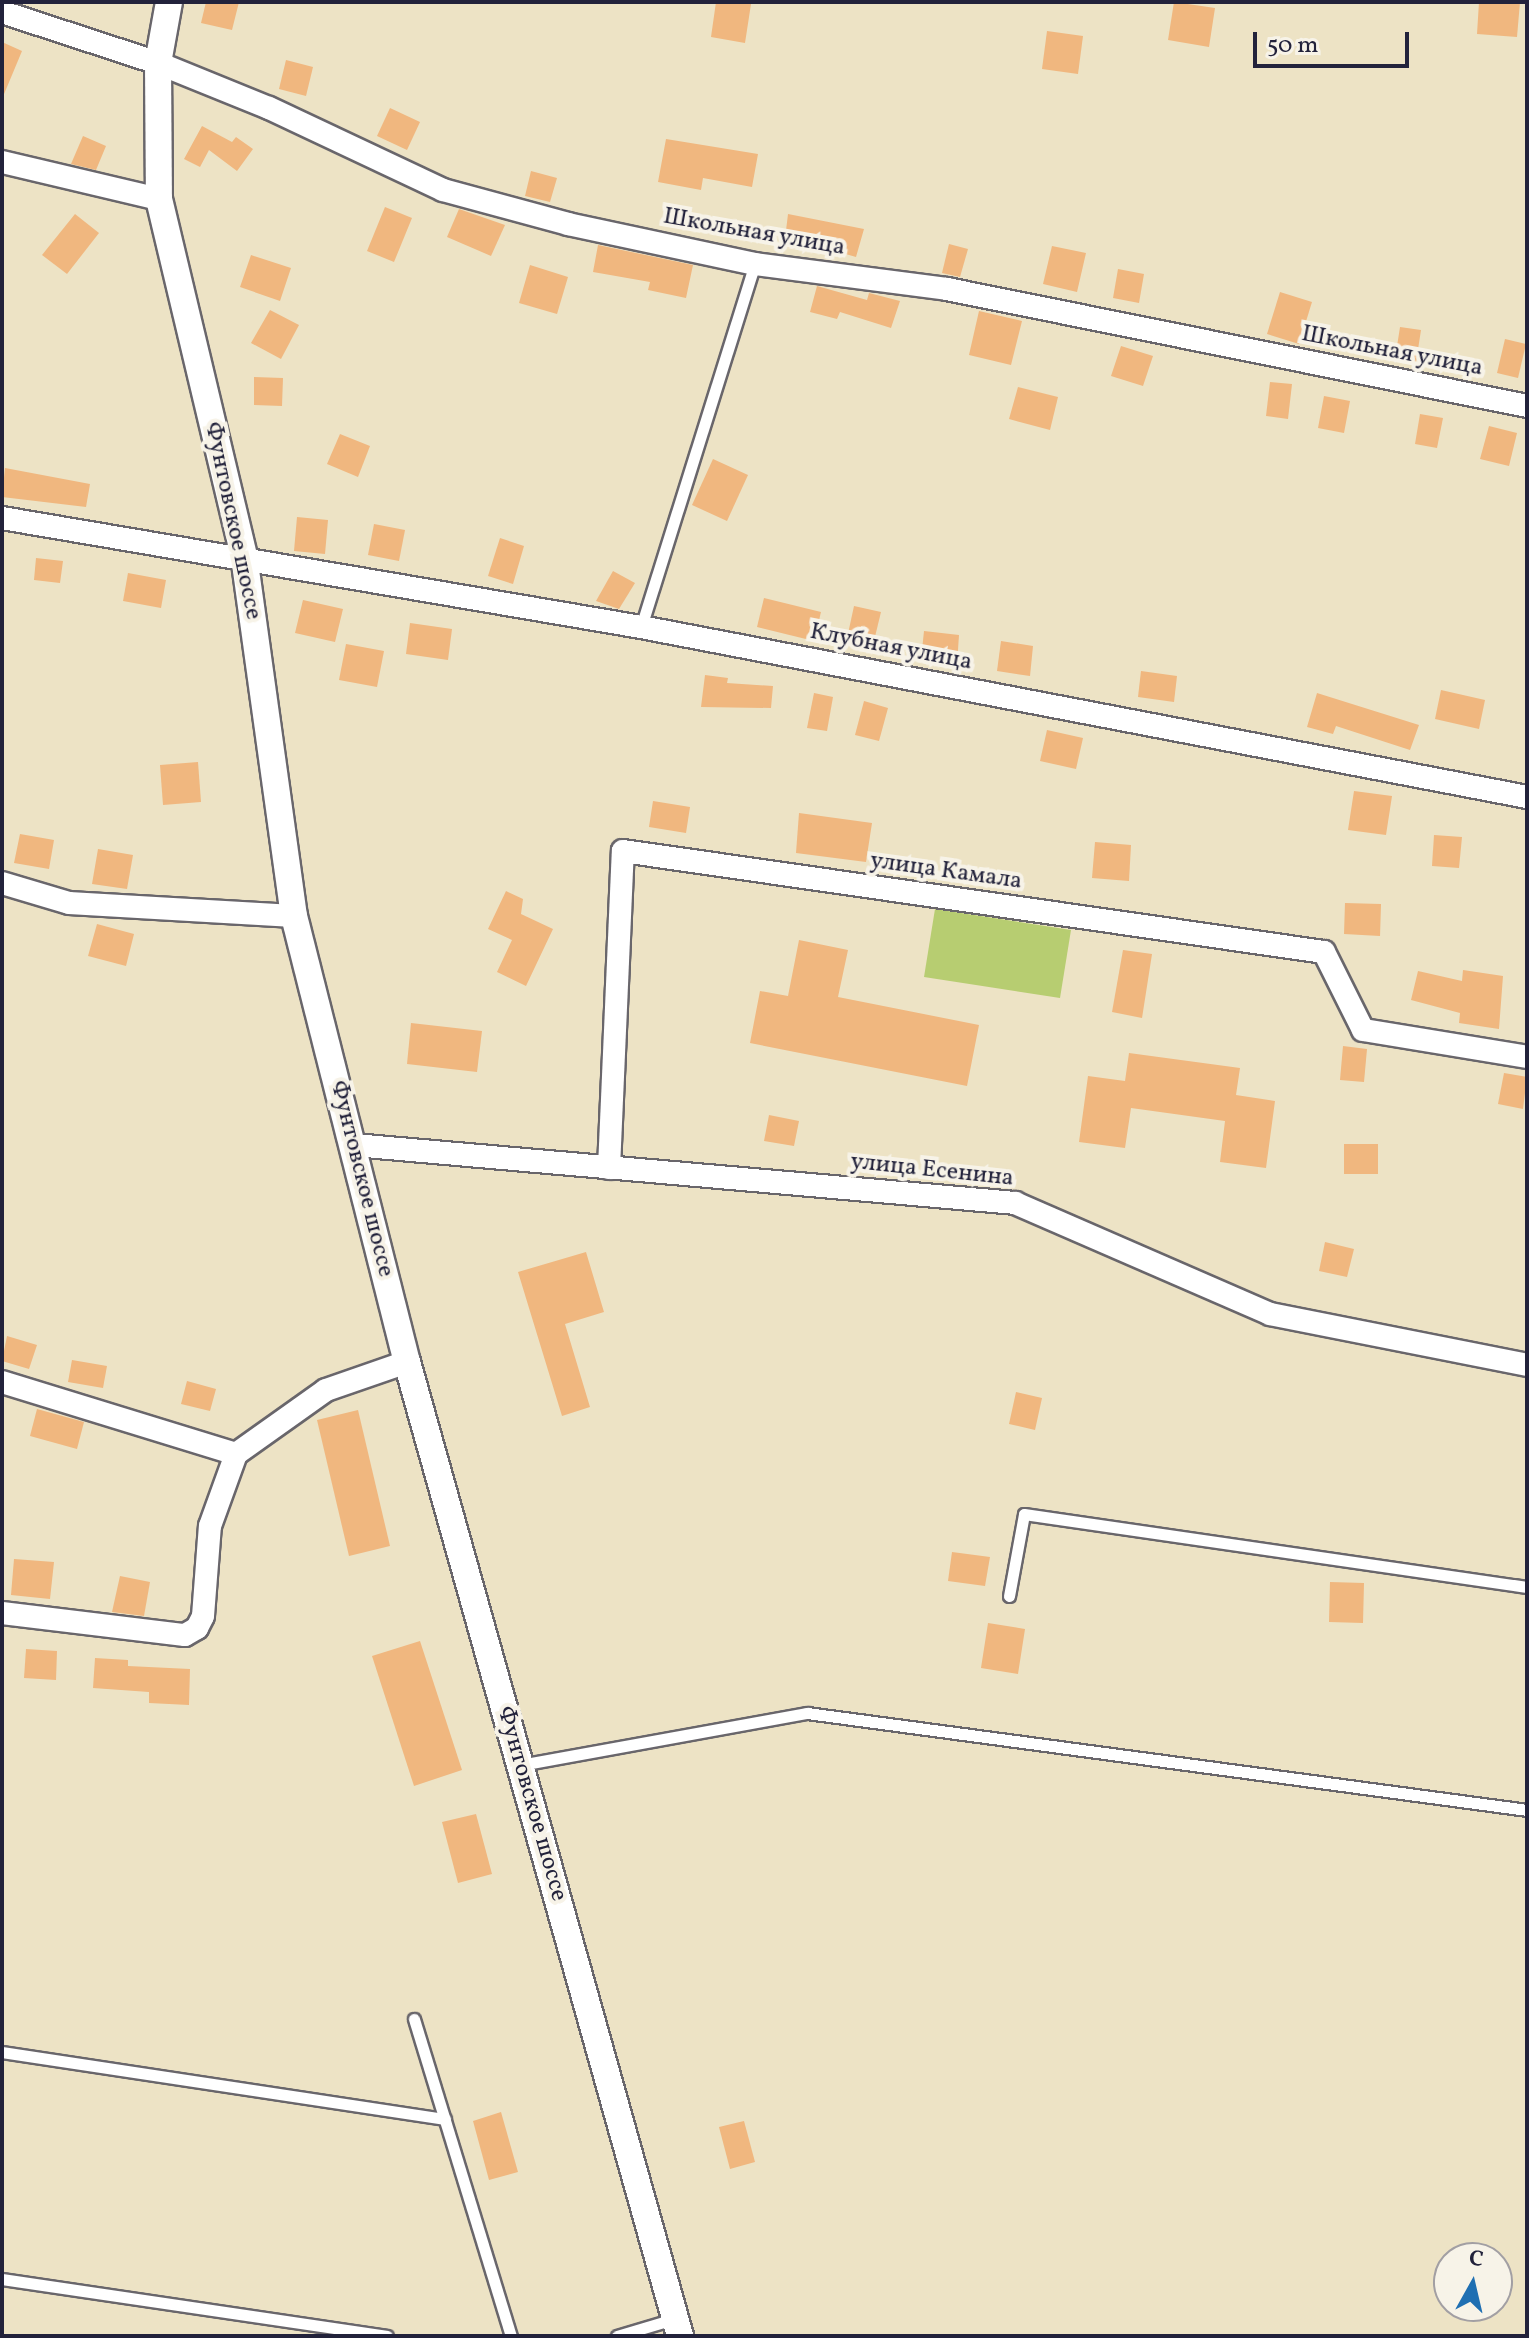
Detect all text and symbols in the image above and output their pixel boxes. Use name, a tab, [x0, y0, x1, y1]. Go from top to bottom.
scale bar	[1257, 16, 1413, 66]
text: 50 m	[1267, 29, 1319, 63]
street label: Школьная улица	[660, 203, 848, 263]
street label: Школьная улица	[1299, 320, 1485, 384]
street label: Фунтовское шоссе	[197, 420, 267, 622]
street label: Клубная улица	[807, 618, 975, 678]
street label: улица Камала	[868, 847, 1024, 897]
street label: Фунтовское шоссе	[323, 1078, 399, 1280]
street label: улица Есенина	[849, 1148, 1015, 1194]
street label: Фунтовское шоссе	[489, 1703, 573, 1905]
north arrow	[1433, 2242, 1513, 2322]
text: С	[1467, 2243, 1485, 2276]

